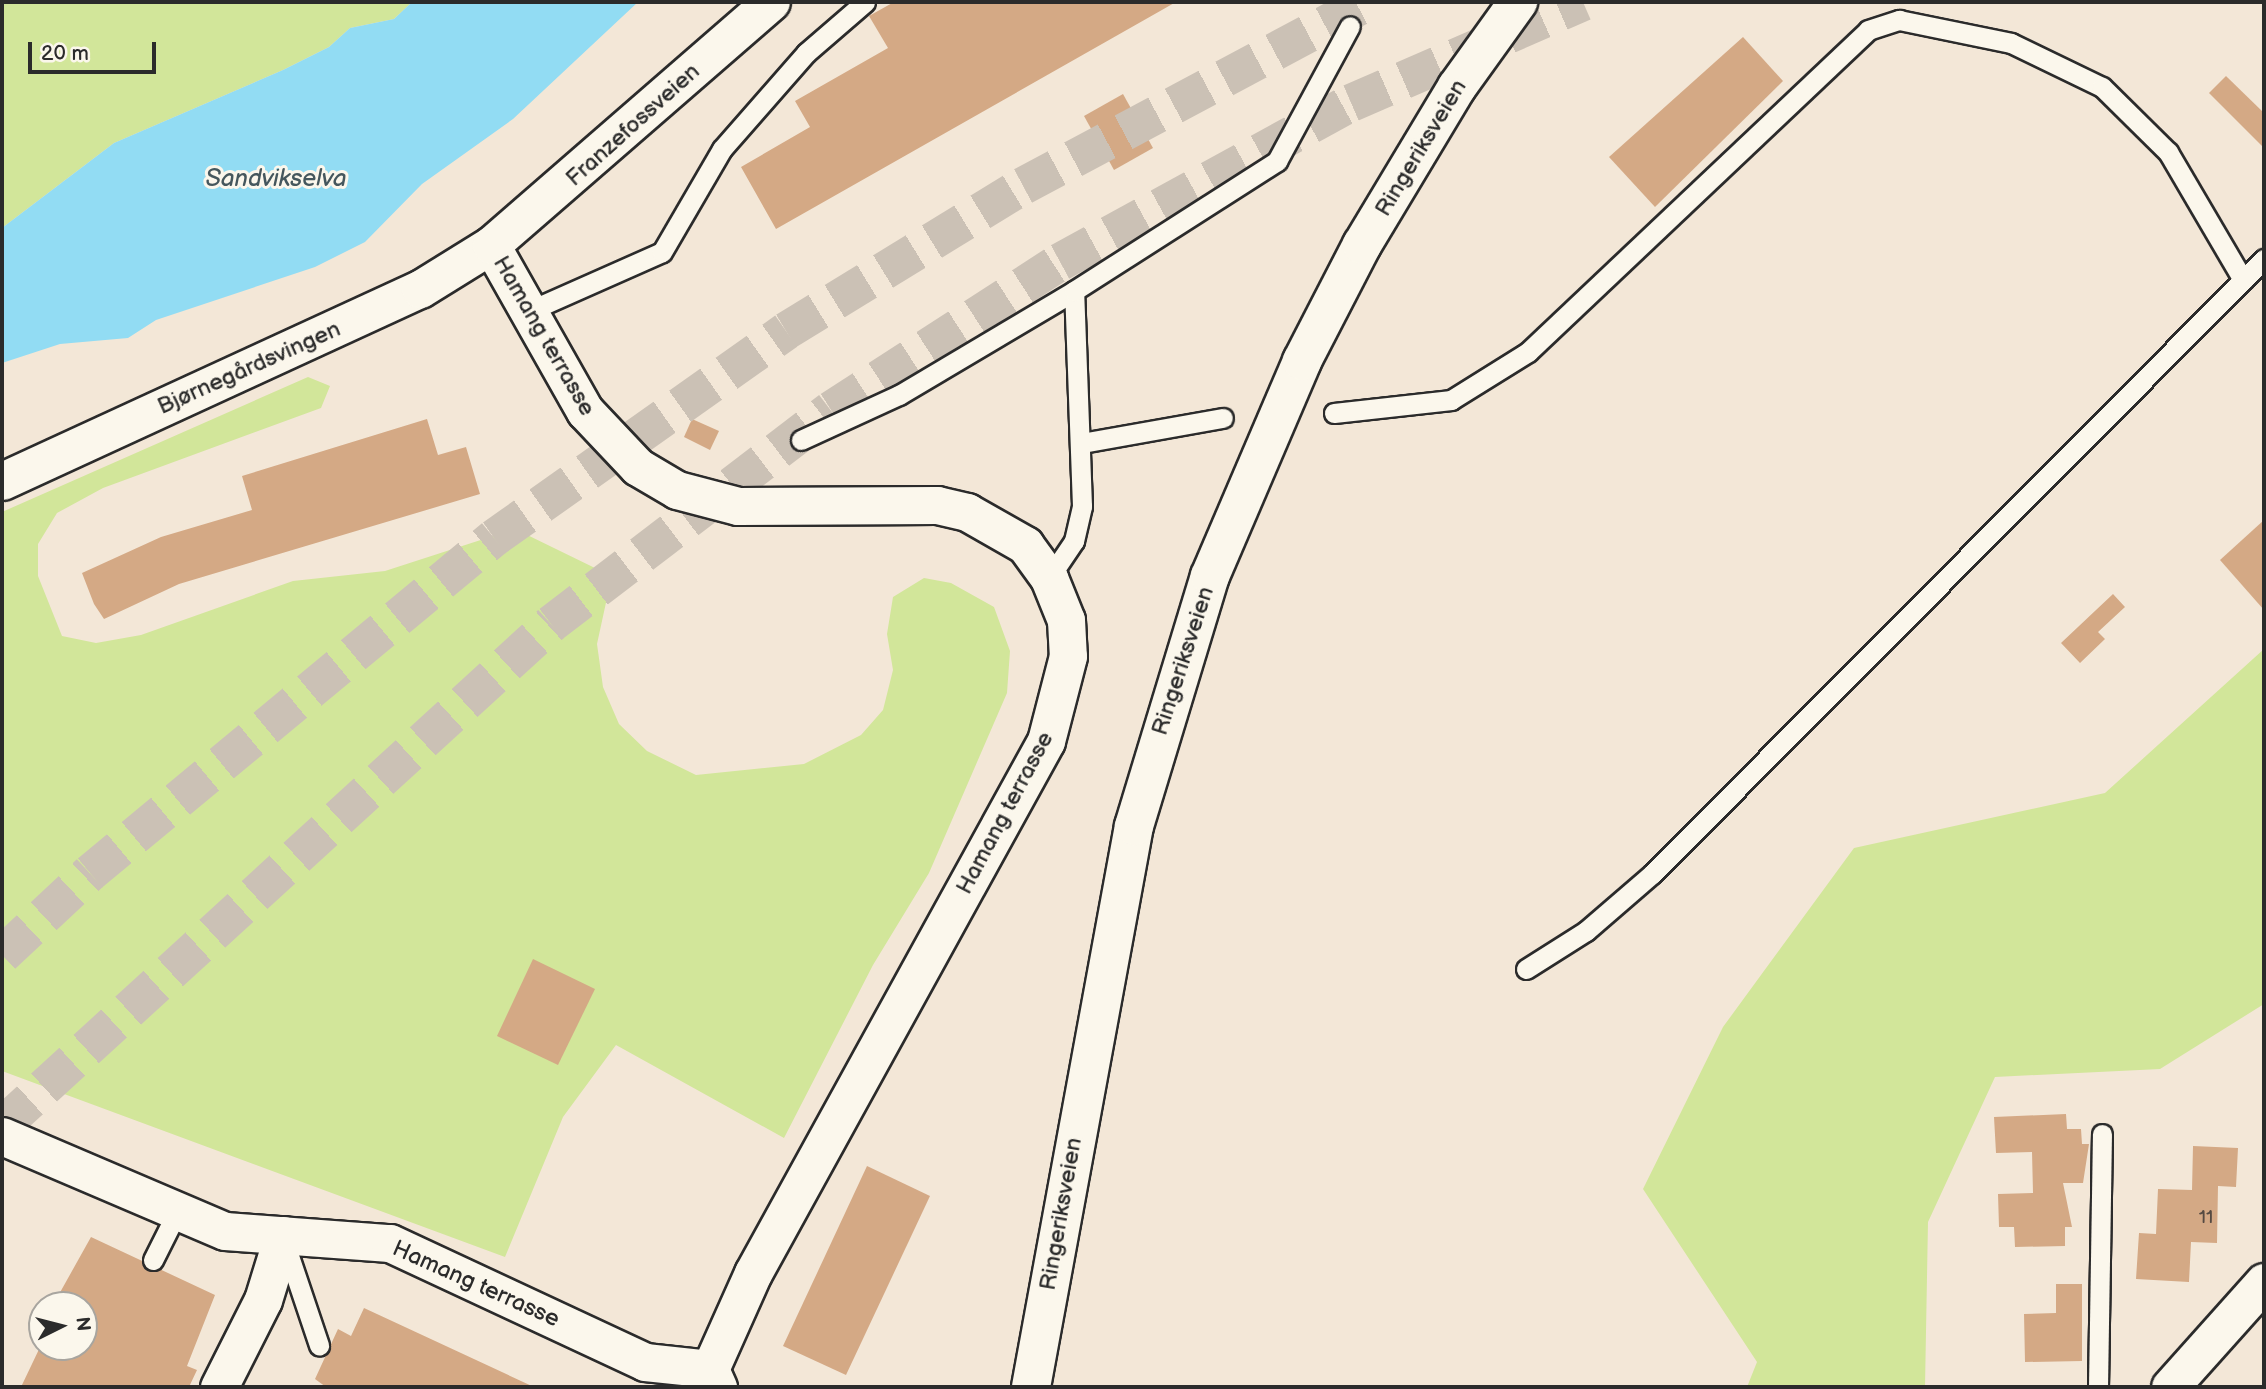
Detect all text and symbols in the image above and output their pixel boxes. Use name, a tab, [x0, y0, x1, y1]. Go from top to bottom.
scale bar	[32, 28, 159, 72]
text: 20 m	[41, 41, 89, 66]
street label: Franzefossveien	[560, 58, 706, 192]
street label: Ringeriksveien	[1369, 75, 1473, 221]
water label: Sandvikselva	[205, 165, 347, 193]
street label: Hamang terrasse	[487, 251, 601, 421]
street label: Bjørnegårdsvingen	[153, 315, 345, 421]
street label: Ringeriksveien	[1146, 583, 1220, 739]
street label: Hamang terrasse	[951, 727, 1059, 899]
street label: Ringeriksveien	[1034, 1136, 1088, 1292]
house number: 11	[2199, 1207, 2213, 1229]
street label: Hamang terrasse	[388, 1235, 564, 1333]
north arrow	[28, 1291, 98, 1361]
text: N	[70, 1316, 95, 1332]

